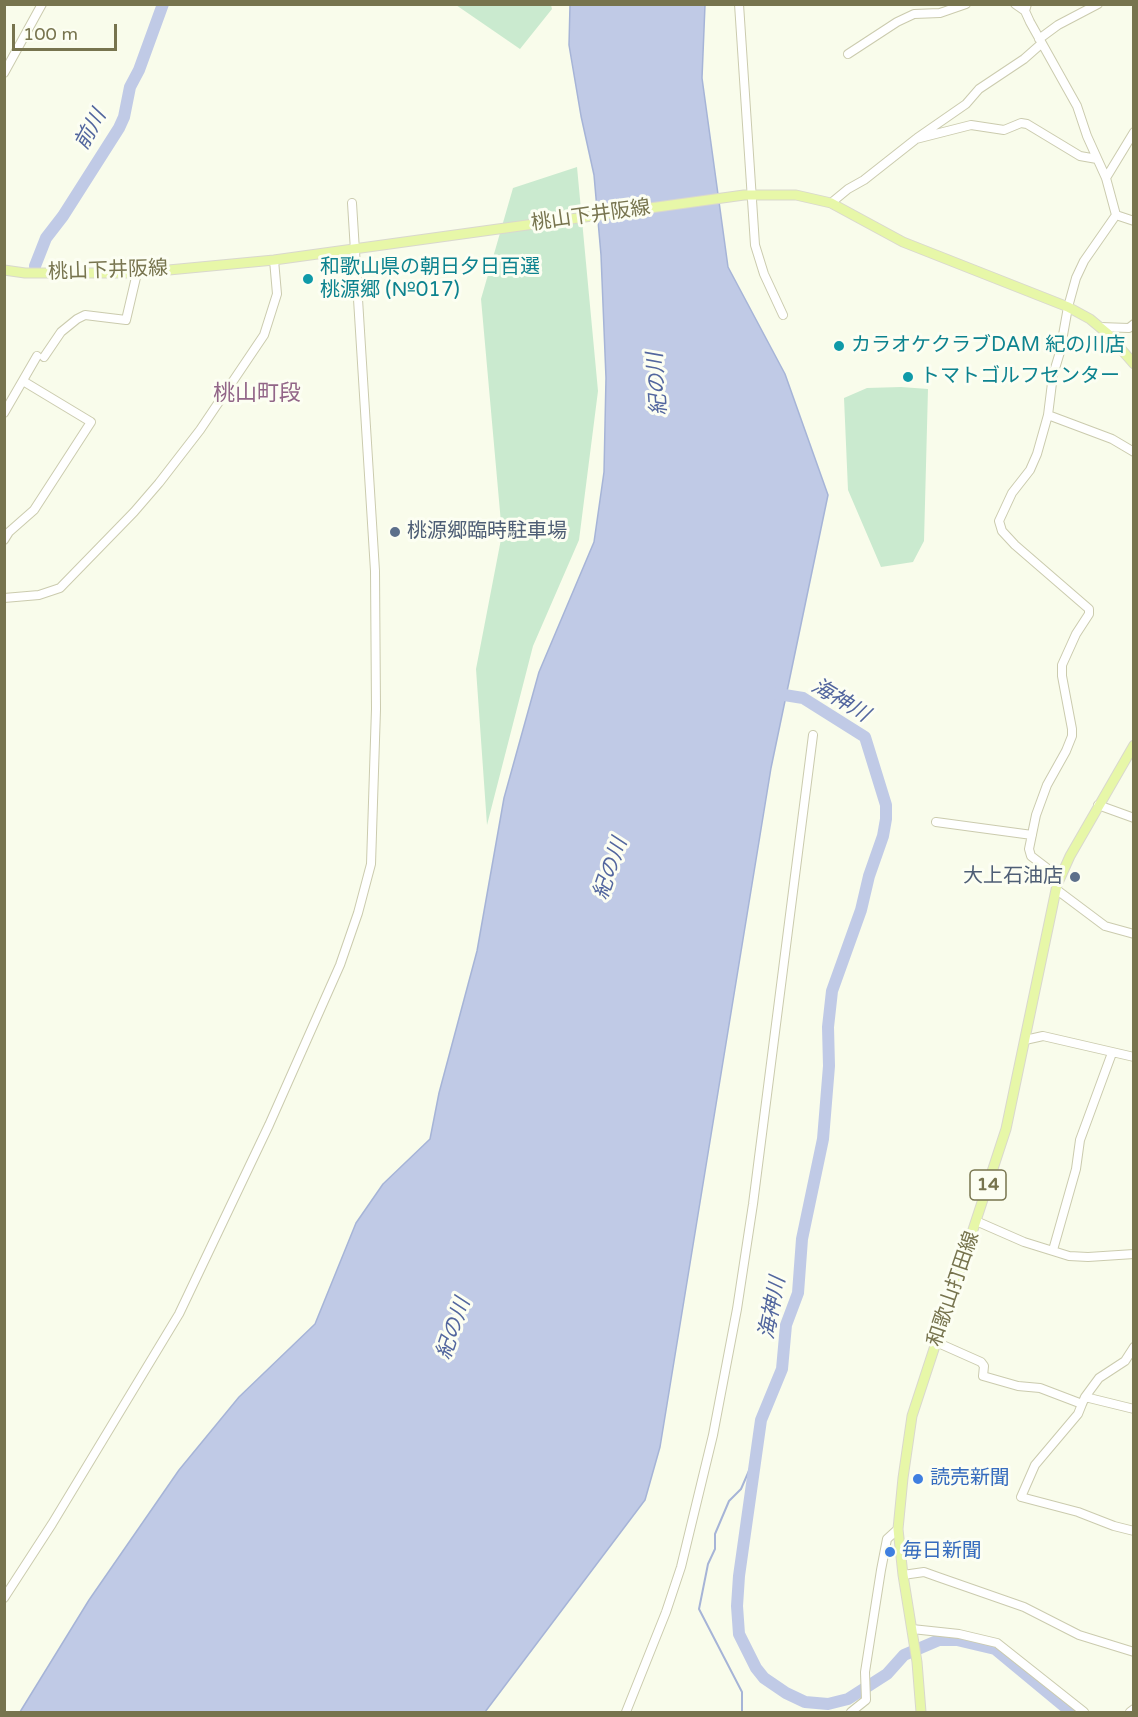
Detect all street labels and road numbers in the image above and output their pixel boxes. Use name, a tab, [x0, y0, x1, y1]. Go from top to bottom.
street label: 桃山下井阪線	[530, 196, 652, 236]
street label: 桃山下井阪線	[48, 257, 168, 285]
road number: 14	[970, 1170, 1006, 1200]
street label: 和歌山打田線	[923, 1228, 985, 1350]

